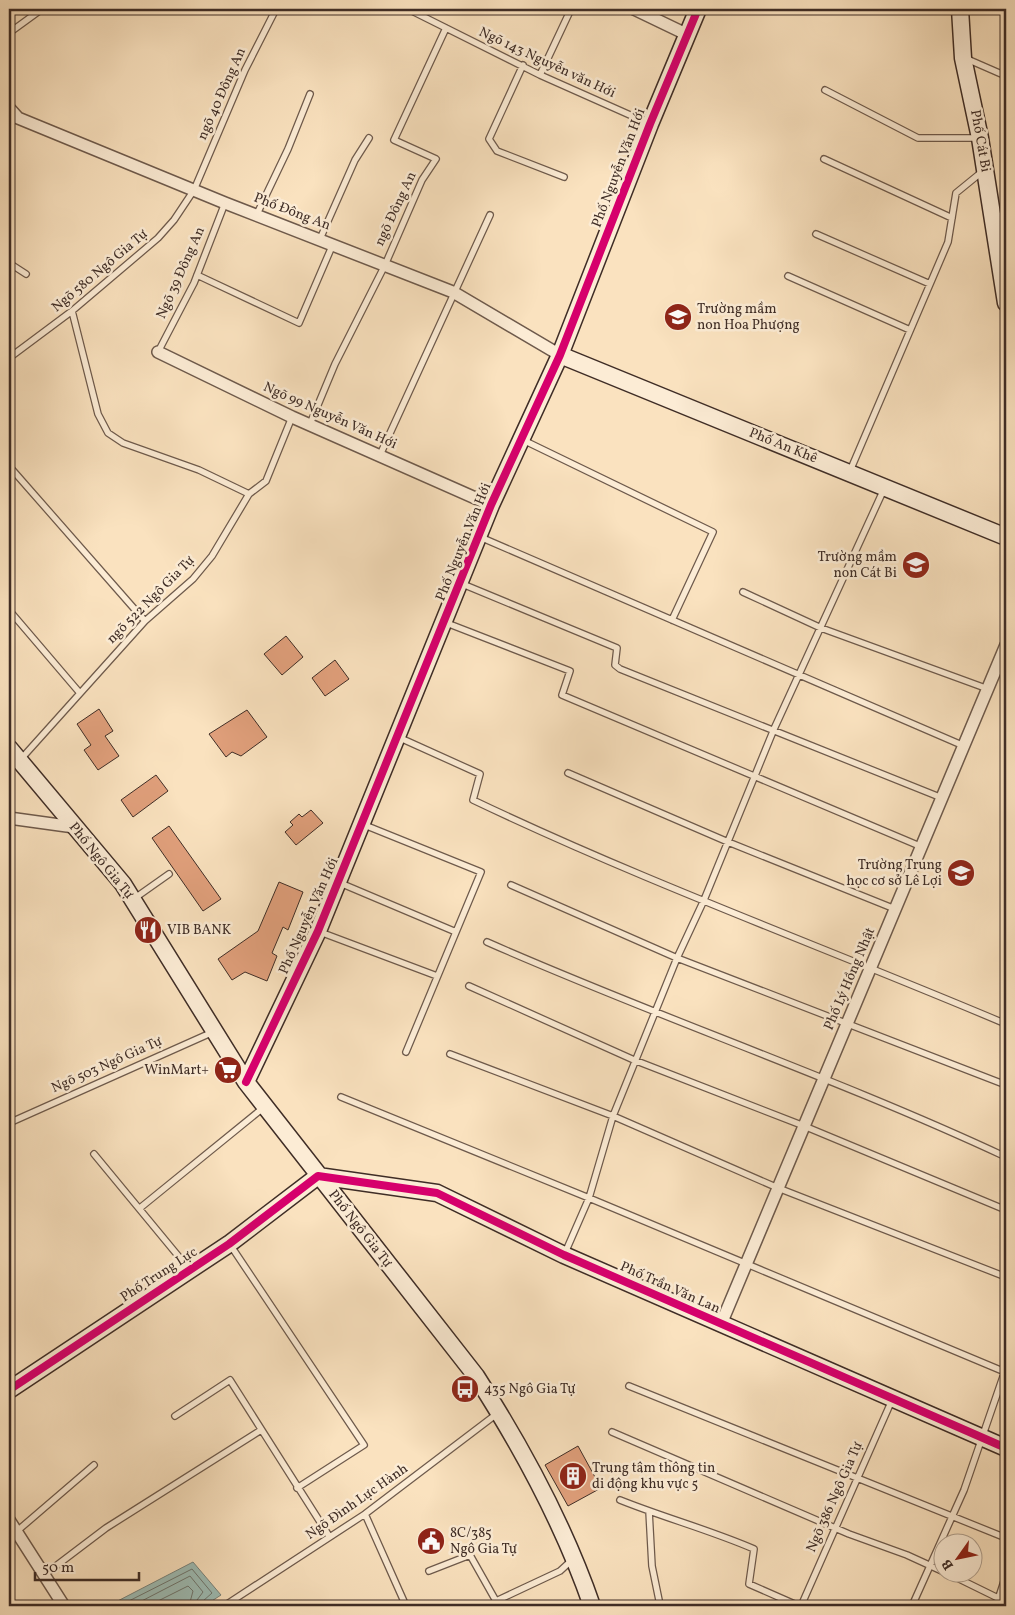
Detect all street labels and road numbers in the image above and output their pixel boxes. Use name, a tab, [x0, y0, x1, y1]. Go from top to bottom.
street label: Ngõ 143 Nguyễn văn Hới	[475, 23, 619, 103]
street label: ngõ 40 Đông An	[193, 45, 251, 143]
street label: Phố Nguyễn Văn Hới	[588, 106, 650, 230]
street label: Phố Cát Bi	[965, 108, 995, 174]
street label: ngõ Đông An	[370, 169, 422, 249]
street label: Phố Đông An	[251, 189, 333, 235]
street label: Ngõ 39 Đông An	[152, 224, 210, 322]
street label: Ngõ 580 Ngô Gia Tự	[48, 225, 152, 317]
street label: Ngõ 99 Nguyễn Văn Hới	[260, 378, 400, 454]
street label: Phố An Khê	[746, 424, 820, 468]
street label: Phố Nguyễn Văn Hới	[432, 480, 496, 604]
street label: ngõ 522 Ngô Gia Tự	[103, 552, 199, 648]
street label: Phố Ngô Gia Tự	[64, 819, 138, 903]
street label: Phố Nguyễn Văn Hới	[275, 854, 343, 978]
street label: Phố Lý Hồng Nhật	[820, 924, 880, 1033]
street label: Ngõ 503 Ngô Gia Tự	[49, 1032, 165, 1098]
street label: Phố Ngô Gia Tự	[324, 1186, 396, 1272]
street label: Phố Trung Lực	[117, 1243, 201, 1307]
street label: Phố Trần Văn Lan	[617, 1257, 723, 1319]
street label: Ngõ 386 Ngô Gia Tự	[802, 1439, 868, 1555]
street label: Ngõ Đình Lực Hành	[302, 1460, 412, 1544]

